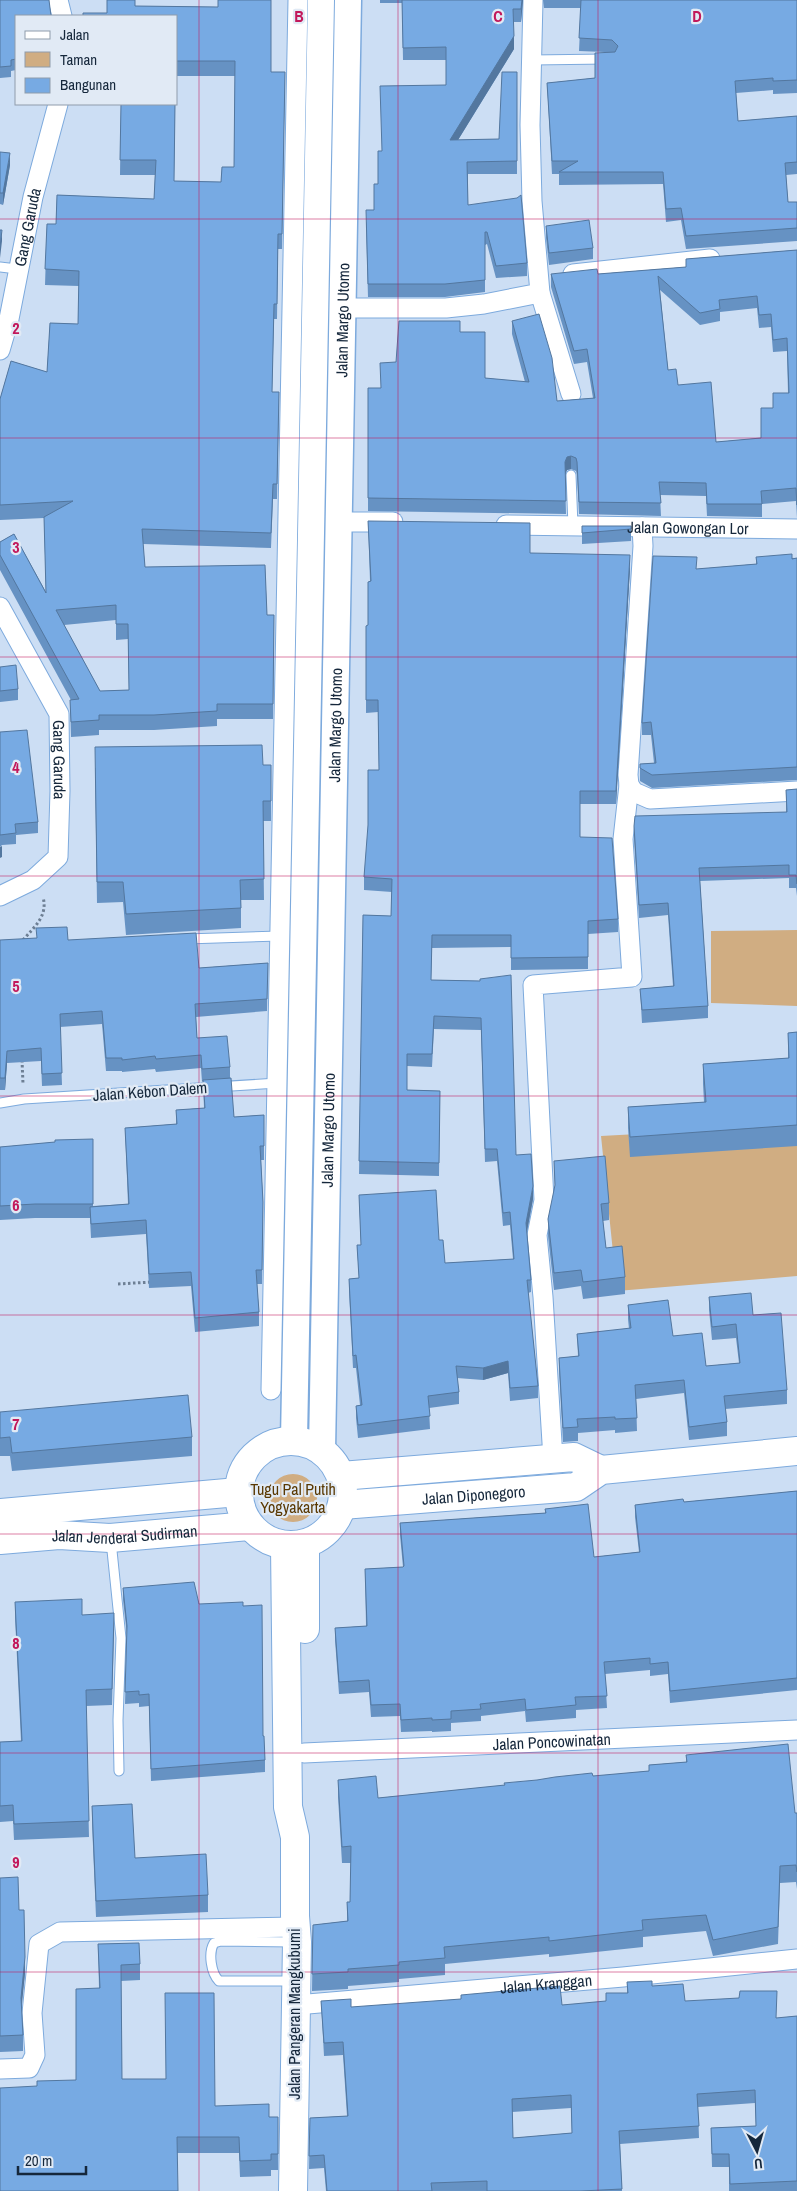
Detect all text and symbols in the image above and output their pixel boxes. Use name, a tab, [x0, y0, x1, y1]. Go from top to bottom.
text: B	[294, 5, 304, 27]
text: C	[493, 5, 503, 27]
text: D	[692, 5, 702, 27]
legend	[15, 15, 178, 105]
text: Jalan	[60, 24, 89, 45]
text: Taman	[60, 49, 97, 70]
text: Bangunan	[60, 74, 116, 95]
street label: Gang Garuda	[9, 185, 46, 268]
street label: Jalan Margo Utomo	[330, 263, 354, 378]
text: 2	[12, 317, 20, 339]
street label: Jalan Gowongan Lor	[627, 516, 749, 539]
text: 3	[12, 536, 20, 558]
street label: Jalan Margo Utomo	[323, 668, 347, 783]
street label: Gang Garuda	[48, 720, 71, 801]
text: 4	[12, 756, 20, 778]
text: 5	[12, 975, 20, 997]
street label: Jalan Margo Utomo	[316, 1073, 340, 1188]
street label: Jalan Kebon Dalem	[92, 1076, 208, 1106]
text: 6	[12, 1194, 20, 1216]
text: 7	[12, 1413, 20, 1435]
park label: Tugu Pal Putih Yogyakarta	[250, 1478, 336, 1518]
street label: Jalan Diponegoro	[421, 1480, 526, 1510]
street label: Jalan Jenderal Sudirman	[51, 1519, 198, 1549]
text: 8	[12, 1632, 20, 1654]
street label: Jalan Poncowinatan	[492, 1728, 611, 1755]
text: 9	[12, 1851, 20, 1873]
street label: Jalan Pangeran Mangkubumi	[283, 1928, 305, 2100]
street label: Jalan Kranggan	[499, 1969, 593, 1998]
north arrow	[732, 2126, 782, 2176]
scale bar	[18, 2144, 85, 2176]
text: 20 m	[25, 2150, 52, 2171]
text: U	[753, 2155, 763, 2173]

